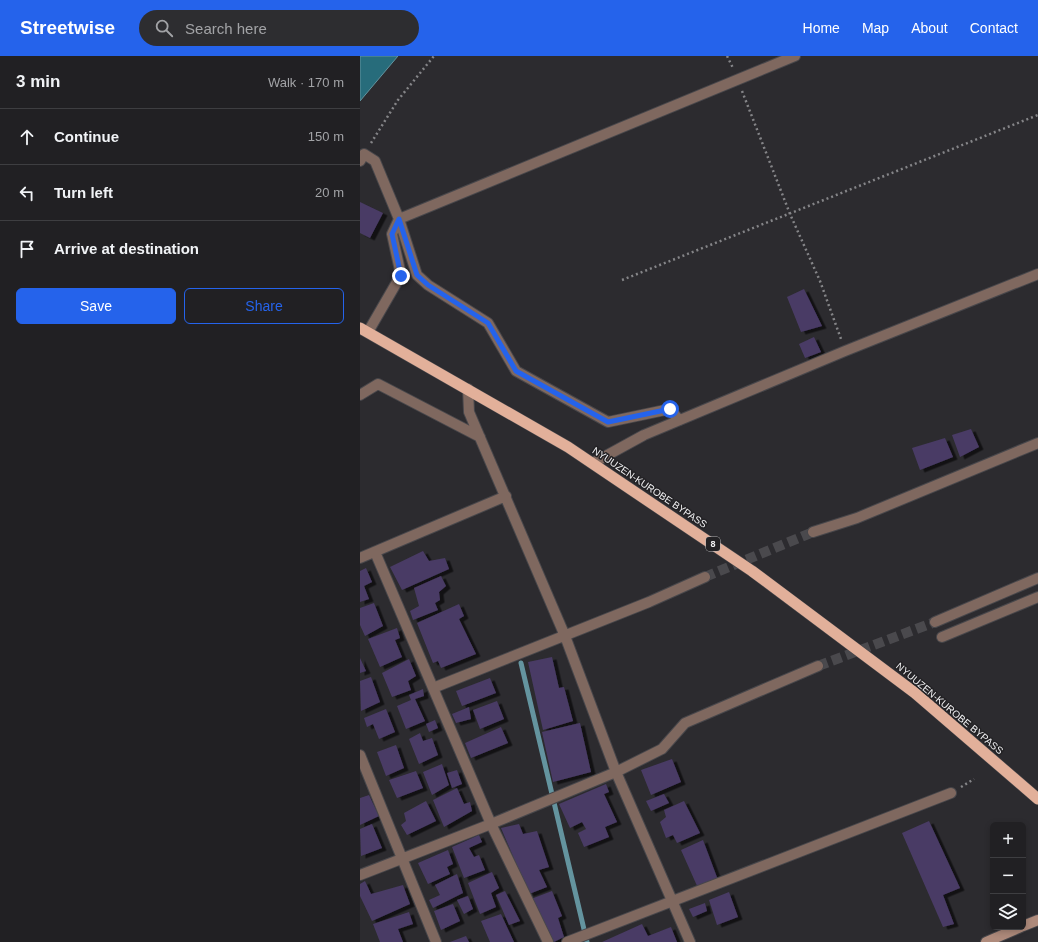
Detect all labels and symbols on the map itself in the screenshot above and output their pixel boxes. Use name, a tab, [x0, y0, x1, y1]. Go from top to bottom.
route end	[392, 267, 410, 285]
route start	[661, 400, 679, 418]
street label: NYUUZEN-KUROBE BYPASS	[590, 445, 709, 530]
road number: 8	[706, 537, 720, 551]
street label: NYUUZEN-KUROBE BYPASS	[894, 660, 1006, 757]

